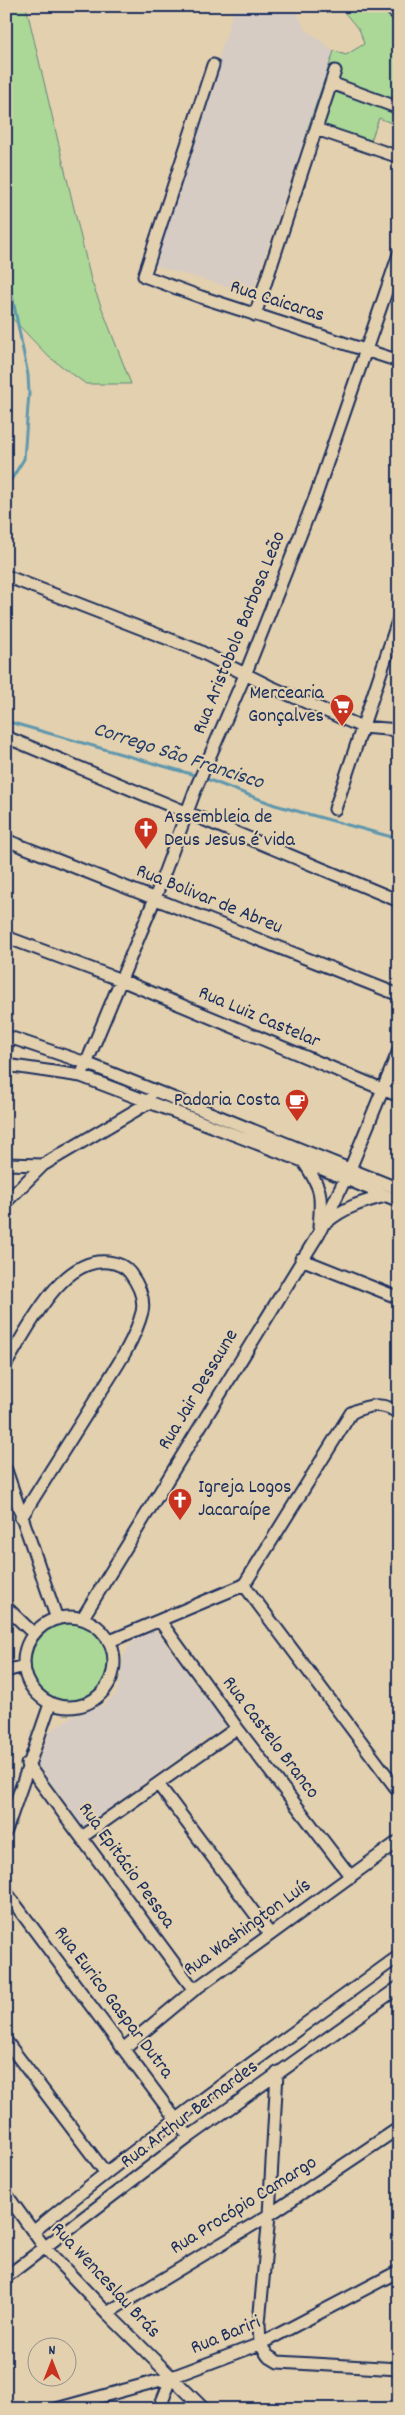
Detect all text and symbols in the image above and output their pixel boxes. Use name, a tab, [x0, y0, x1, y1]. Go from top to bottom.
street label: Rua Caicaras	[226, 274, 328, 330]
street label: Rua Aristobolo Barbosa Leão	[186, 527, 294, 739]
place label: Mercearia Gonçalves	[248, 680, 325, 731]
supermarket icon: Mercearia Gonçalves	[329, 693, 355, 727]
water label: Corrego São Francisco	[89, 715, 269, 799]
place label: Assembleia de Deus Jesus é vida	[164, 804, 295, 855]
church icon: Assembleia de Deus Jesus é vida	[133, 816, 159, 850]
street label: Rua Bolivar de Abreu	[131, 858, 287, 942]
street label: Rua Luiz Castelar	[194, 980, 325, 1057]
place label: Padaria Costa	[174, 1087, 281, 1115]
cafe icon: Padaria Costa	[284, 1088, 310, 1122]
street label: Rua Jair Dessaune	[152, 1324, 246, 1456]
place label: Igreja Logos Jacaraípe	[198, 1474, 292, 1525]
church icon: Igreja Logos Jacaraípe	[167, 1487, 193, 1521]
street label: Rua Castelo Branco	[215, 1671, 325, 1805]
street label: Rua Epitácio Pessoa	[71, 1797, 182, 1935]
street label: Rua Washington Luís	[179, 1872, 317, 1984]
street label: Rua Eurico Gaspar Dutra	[46, 1921, 180, 2085]
street label: Rua Arthur Bernardes	[115, 2054, 265, 2176]
street label: Rua Procópio Camargo	[165, 2149, 323, 2263]
street label: Rua Wenceslau Brás	[44, 2217, 166, 2345]
street label: Rua Bariri	[187, 2309, 266, 2363]
north arrow	[28, 2338, 78, 2388]
text: N	[49, 2341, 56, 2361]

